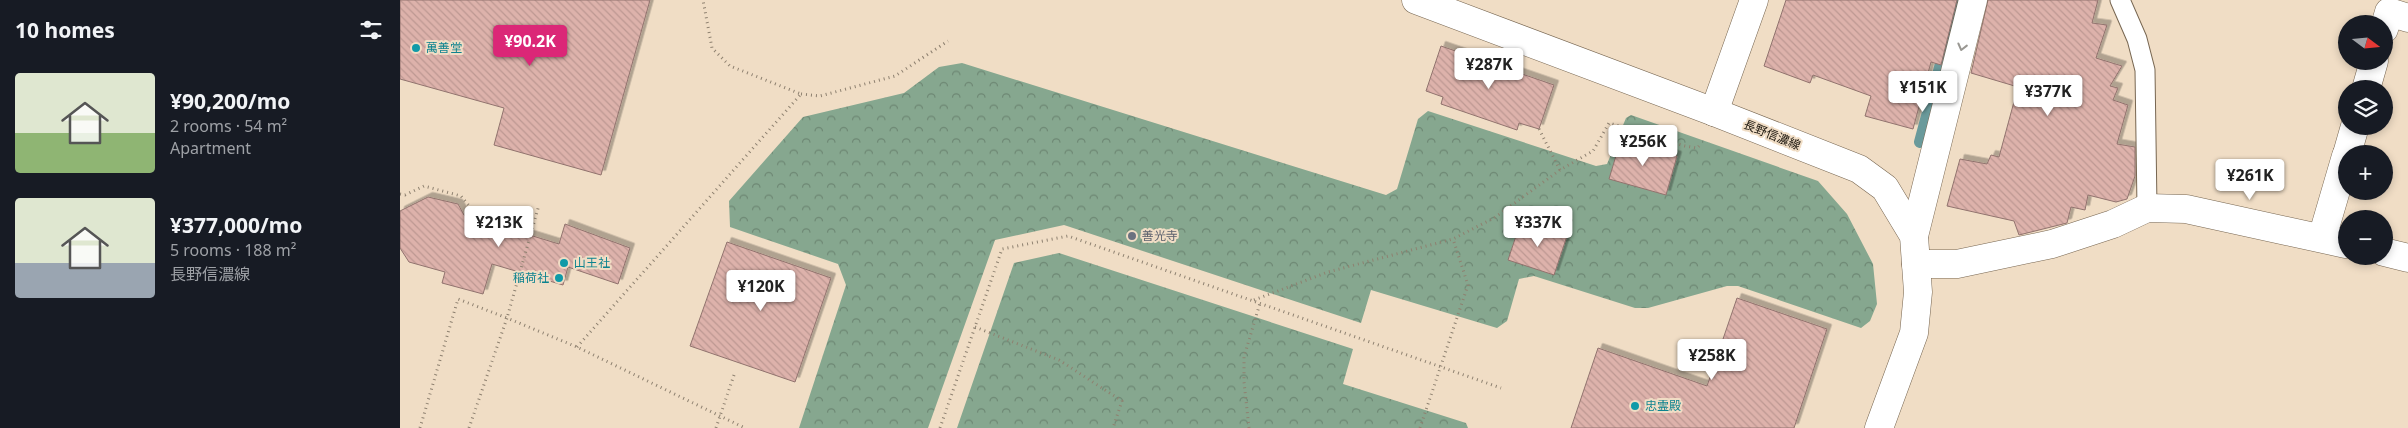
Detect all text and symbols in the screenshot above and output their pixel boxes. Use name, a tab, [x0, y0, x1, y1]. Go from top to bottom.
north arrow	[2338, 15, 2392, 70]
map controls	[2338, 15, 2393, 265]
text: 10 homes	[15, 16, 115, 44]
icon: filters	[357, 16, 385, 44]
pin: ¥90.2K	[489, 24, 571, 67]
text: ¥90.2K	[504, 30, 556, 52]
place label: 萬善堂	[426, 39, 462, 56]
marker: 萬善堂	[410, 42, 422, 54]
one-way arrow	[1957, 43, 1967, 51]
pin: ¥287K	[1454, 48, 1524, 90]
text: ¥287K	[1465, 53, 1513, 75]
pin: ¥151K	[1888, 70, 1958, 113]
pin: ¥377K	[2013, 74, 2083, 117]
text: ¥151K	[1899, 76, 1947, 98]
text: ¥377K	[2024, 80, 2072, 102]
button: layers	[2338, 80, 2393, 135]
text: ¥90,200/mo	[170, 87, 290, 115]
icon: home	[55, 93, 115, 153]
text: 2 rooms · 54 m²	[170, 115, 287, 137]
street label: 長野信濃線	[1741, 115, 1803, 154]
pin: ¥256K	[1608, 124, 1678, 167]
text: ¥256K	[1619, 130, 1667, 152]
text: Apartment	[170, 137, 251, 159]
button: +	[2338, 145, 2393, 200]
pin: ¥261K	[2215, 158, 2285, 201]
text: ¥261K	[2226, 164, 2274, 186]
pin: ¥213K	[464, 206, 534, 248]
pin: ¥337K	[1503, 206, 1573, 248]
button: −	[2338, 210, 2393, 265]
text: ¥377,000/mo	[170, 211, 302, 239]
text: ¥213K	[475, 211, 523, 233]
text: ¥337K	[1514, 211, 1562, 233]
icon: home	[55, 218, 115, 278]
place label: 善光寺	[1142, 227, 1178, 244]
marker: 善光寺	[1126, 230, 1138, 242]
text: 5 rooms · 188 m²	[170, 239, 296, 261]
place label: 山王社	[574, 254, 610, 271]
marker: 山王社	[558, 257, 570, 269]
text: 長野信濃線	[170, 263, 250, 285]
place label: 稲荷社	[513, 269, 549, 286]
pin: ¥120K	[726, 270, 796, 312]
marker: 稲荷社	[553, 272, 565, 284]
text: ¥120K	[737, 275, 785, 297]
pin: ¥258K	[1677, 338, 1747, 381]
text: ¥258K	[1688, 344, 1736, 366]
place label: 忠霊殿	[1645, 397, 1681, 414]
marker: 忠霊殿	[1629, 400, 1641, 412]

